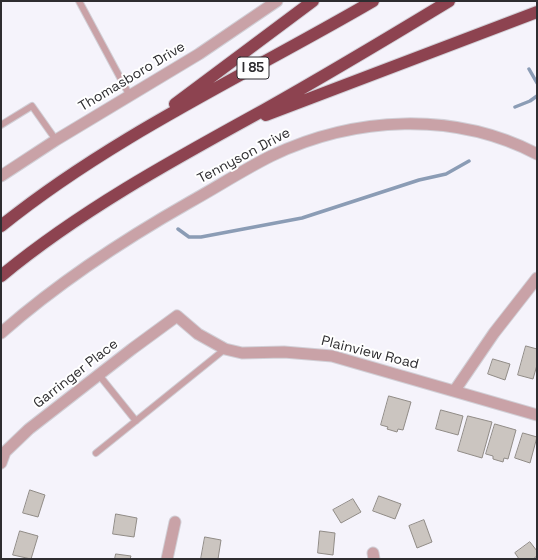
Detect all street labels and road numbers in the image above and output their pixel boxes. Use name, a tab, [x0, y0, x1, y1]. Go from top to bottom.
street label: Thomasboro Drive	[76, 39, 188, 115]
road number: I 85	[237, 57, 269, 79]
street label: Tennyson Drive	[195, 125, 293, 187]
street label: Plainview Road	[319, 333, 421, 373]
street label: Garringer Place	[30, 336, 122, 412]

